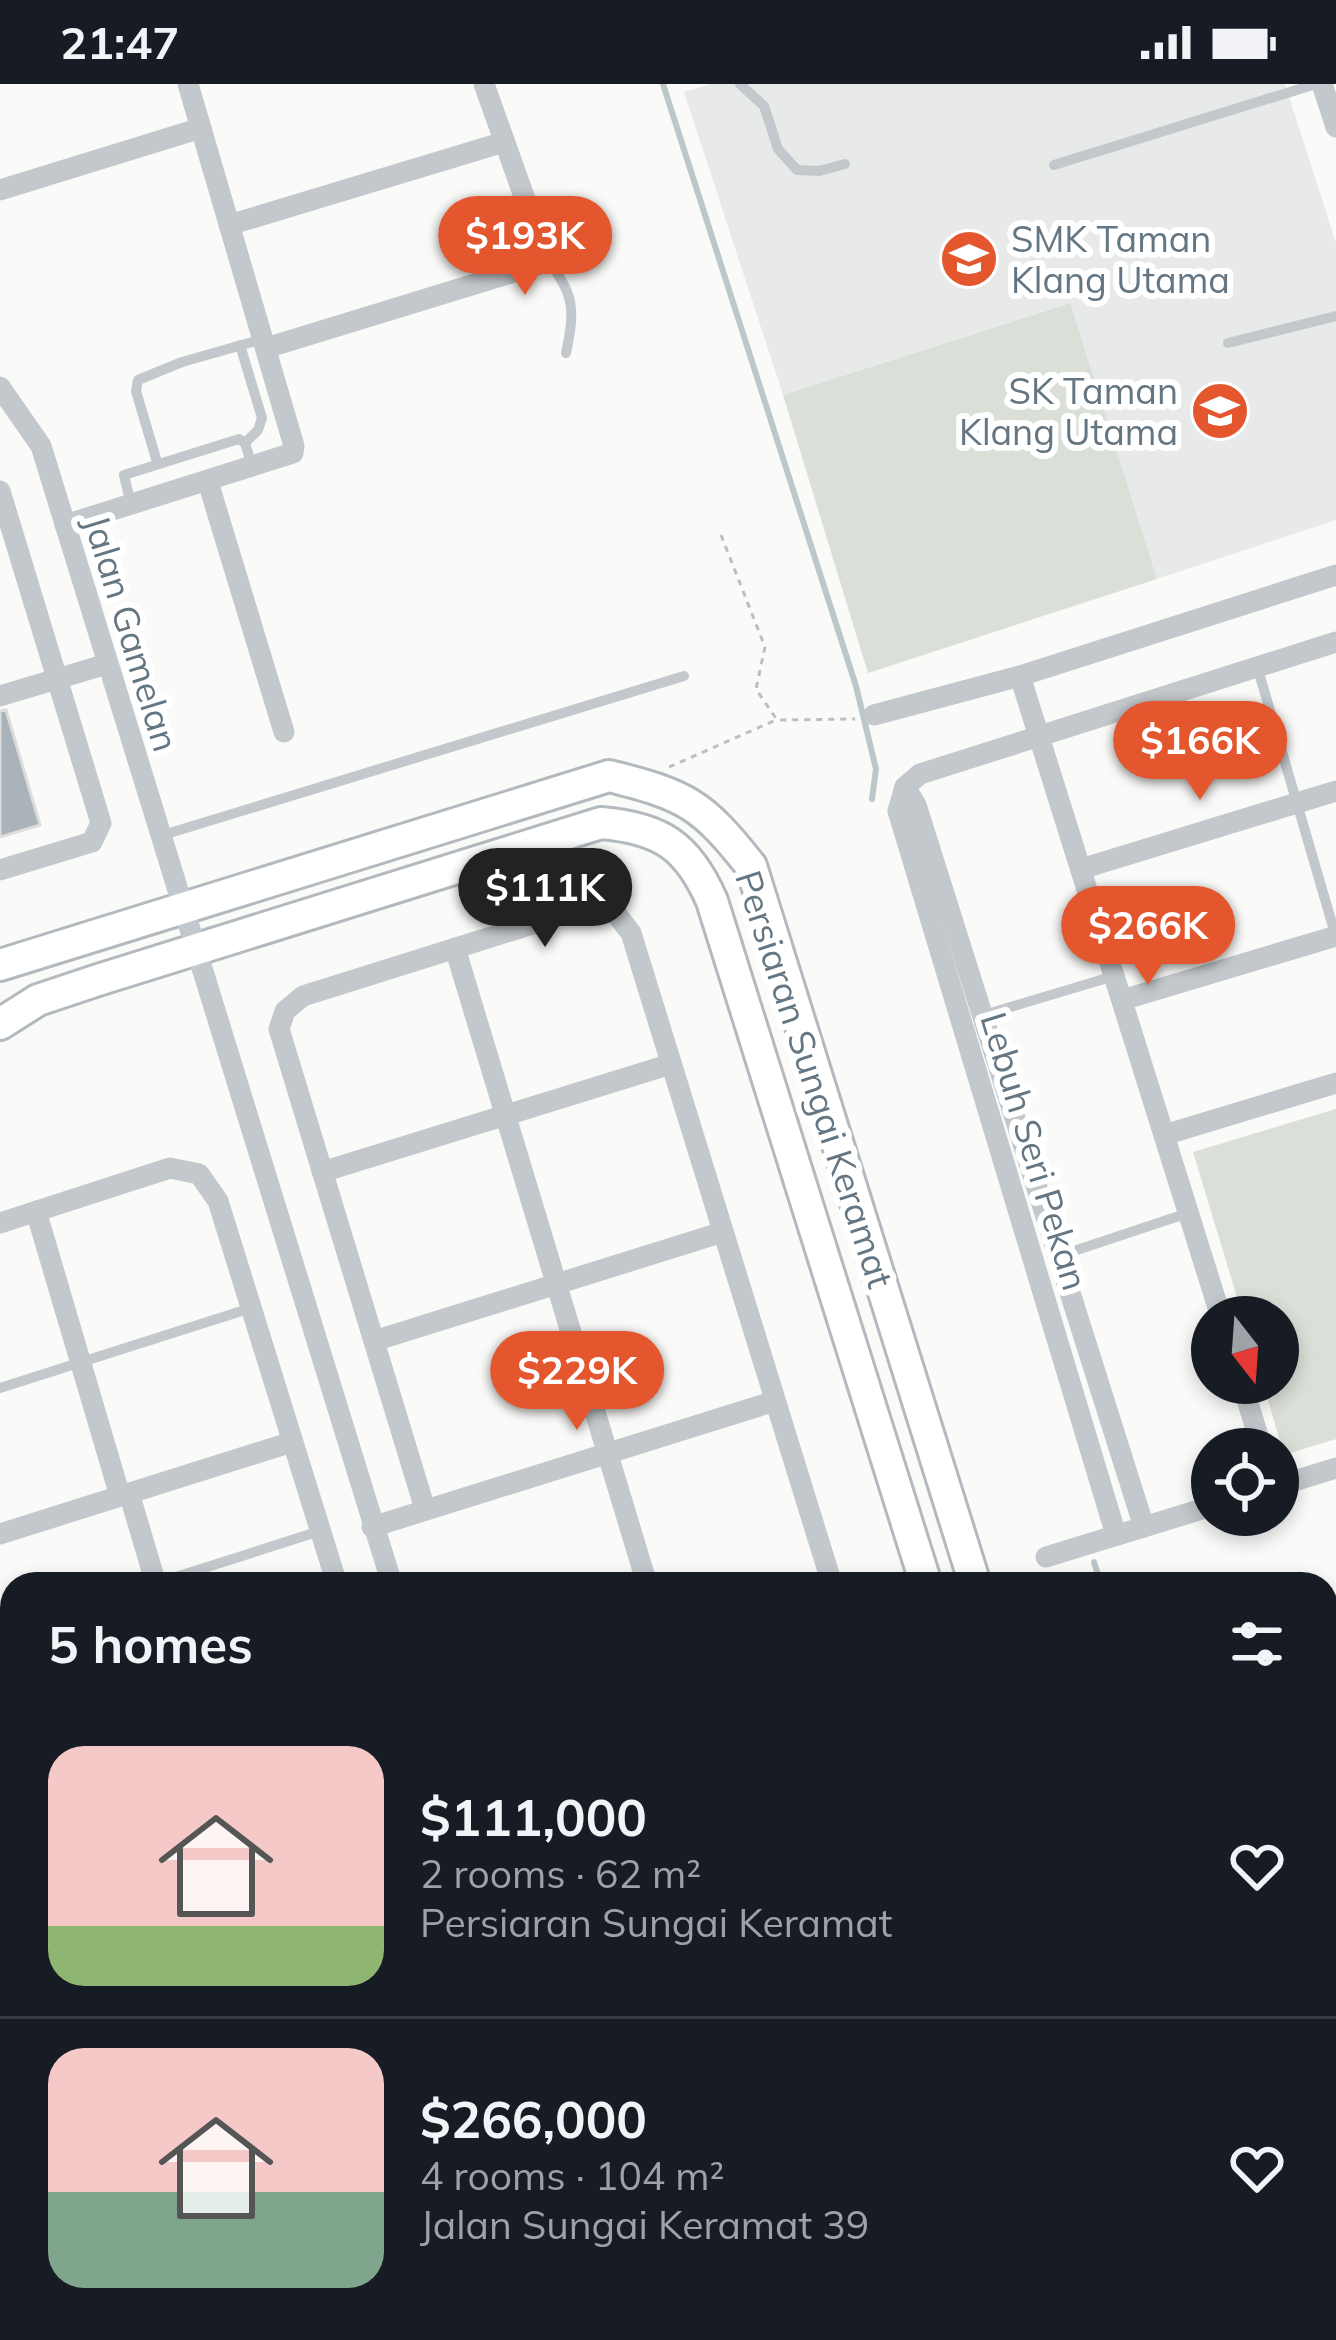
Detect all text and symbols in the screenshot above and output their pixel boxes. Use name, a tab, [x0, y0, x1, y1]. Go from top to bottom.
text: 21:47	[60, 14, 179, 70]
pin: $193K	[441, 196, 609, 298]
text: $193K	[465, 210, 585, 259]
place label: SMK Taman Klang Utama	[1011, 216, 1230, 302]
school or university icon: SMK Taman Klang Utama	[938, 228, 1000, 290]
place label: SK Taman Klang Utama	[959, 368, 1178, 454]
school or university icon: SK Taman Klang Utama	[1189, 380, 1251, 442]
street label: Jalan Gamelan	[75, 510, 189, 756]
pin: $166K	[1116, 701, 1284, 803]
text: $166K	[1140, 715, 1260, 764]
pin: $111K	[461, 848, 629, 950]
text: $111K	[485, 862, 605, 911]
street label: Persiaran Sungai Keramat	[726, 865, 904, 1293]
pin: $266K	[1064, 886, 1232, 988]
text: $266K	[1088, 900, 1208, 949]
street label: Lebuh Seri Pekan	[971, 1007, 1099, 1295]
north arrow	[1191, 1296, 1299, 1404]
map controls	[1191, 1296, 1299, 1536]
pin: $229K	[493, 1331, 661, 1433]
text: $229K	[517, 1345, 637, 1394]
button: locate	[1191, 1428, 1299, 1536]
icon: filters	[1224, 1611, 1290, 1677]
text: 5 homes	[48, 1612, 253, 1676]
text: $111,000	[420, 1785, 647, 1849]
icon: home	[144, 1794, 288, 1938]
icon: heart	[1224, 1833, 1290, 1899]
text: 2 rooms · 62 m²	[420, 1849, 701, 1898]
text: Persiaran Sungai Keramat	[420, 1898, 892, 1947]
text: $266,000	[420, 2087, 647, 2151]
icon: home	[144, 2096, 288, 2240]
icon: heart	[1224, 2135, 1290, 2201]
text: 4 rooms · 104 m²	[420, 2151, 724, 2200]
text: Jalan Sungai Keramat 39	[420, 2200, 869, 2249]

